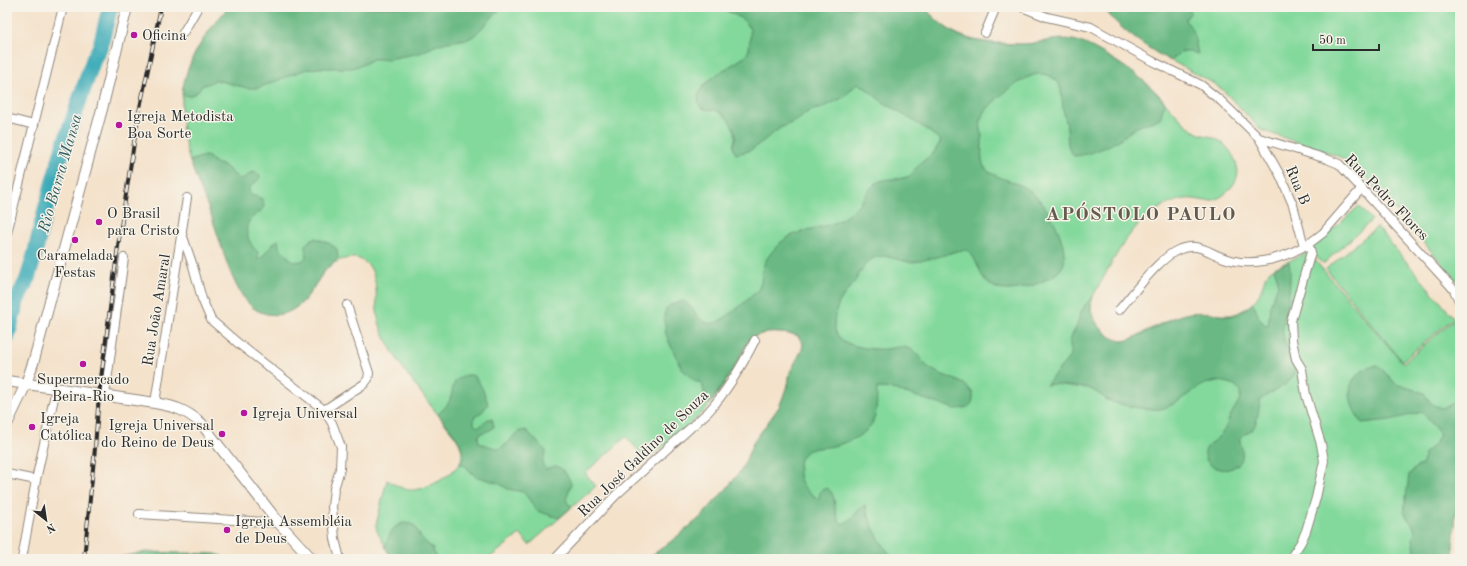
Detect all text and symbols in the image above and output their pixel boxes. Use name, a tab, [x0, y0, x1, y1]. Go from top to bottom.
scale bar	[1313, 26, 1379, 52]
place label: Oficina	[142, 29, 187, 44]
marker: Oficina	[129, 30, 139, 40]
text: 50 m	[1319, 34, 1346, 47]
place label: Igreja Metodista Boa Sorte	[127, 110, 234, 142]
water label: Rio Barra Mansa	[36, 112, 86, 236]
marker: Igreja Metodista Boa Sorte	[114, 120, 124, 130]
street label: Rua Pedro Flores	[1341, 152, 1431, 244]
street label: Rua B	[1282, 164, 1311, 207]
district label: APÓSTOLO PAULO	[1046, 202, 1236, 225]
place label: O Brasil para Cristo	[107, 207, 179, 239]
marker: O Brasil para Cristo	[94, 217, 104, 227]
marker: Caramelada Festas	[70, 235, 80, 245]
place label: Caramelada Festas	[37, 249, 114, 281]
street label: Rua João Amaral	[141, 253, 174, 367]
marker: Supermercado Beira-Rio	[78, 359, 88, 369]
place label: Supermercado Beira-Rio	[37, 373, 129, 405]
street label: Rua José Galdino de Souza	[576, 387, 713, 520]
place label: Igreja Universal	[252, 407, 358, 422]
marker: Igreja Universal	[239, 408, 249, 418]
place label: Igreja Católica	[40, 412, 93, 444]
place label: Igreja Universal do Reino de Deus	[101, 419, 214, 451]
marker: Igreja Católica	[27, 422, 37, 432]
marker: Igreja Universal do Reino de Deus	[217, 429, 227, 439]
north arrow	[26, 500, 66, 540]
place label: Igreja Assembléia de Deus	[235, 515, 352, 547]
text: N	[43, 520, 57, 535]
marker: Igreja Assembléia de Deus	[222, 525, 232, 535]

